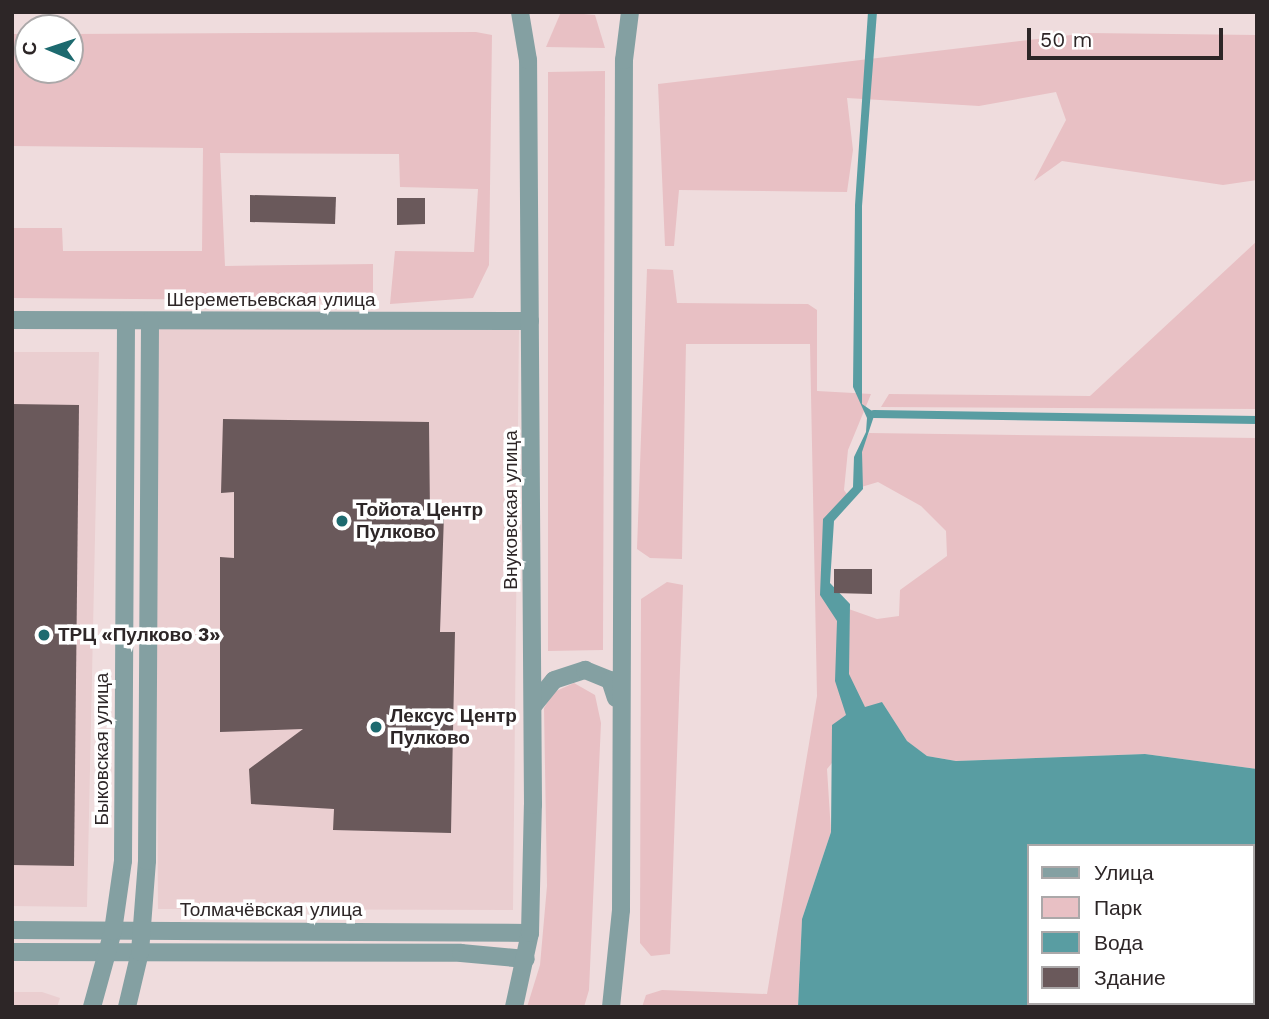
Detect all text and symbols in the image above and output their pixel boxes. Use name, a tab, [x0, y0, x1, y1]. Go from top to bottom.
north arrow	[14, 14, 84, 84]
scale bar	[1031, 14, 1227, 58]
text: 50 m	[1040, 27, 1092, 52]
text: С	[18, 41, 41, 56]
street label: Шереметьевская улица	[167, 289, 375, 311]
street label: Внуковская улица	[500, 430, 522, 590]
place label: Тойота Центр Пулково	[356, 499, 483, 543]
marker: Тойота Центр Пулково	[334, 513, 350, 529]
place label: ТРЦ «Пулково 3»	[58, 624, 220, 646]
marker: ТРЦ «Пулково 3»	[36, 627, 52, 643]
street label: Быковская улица	[91, 673, 113, 825]
place label: Лексус Центр Пулково	[390, 705, 517, 749]
marker: Лексус Центр Пулково	[368, 719, 384, 735]
legend	[1028, 844, 1255, 1005]
text: Улица	[1094, 860, 1154, 885]
text: Парк	[1094, 895, 1142, 920]
street label: Толмачёвская улица	[180, 899, 362, 921]
text: Вода	[1094, 930, 1143, 955]
text: Здание	[1094, 965, 1166, 990]

